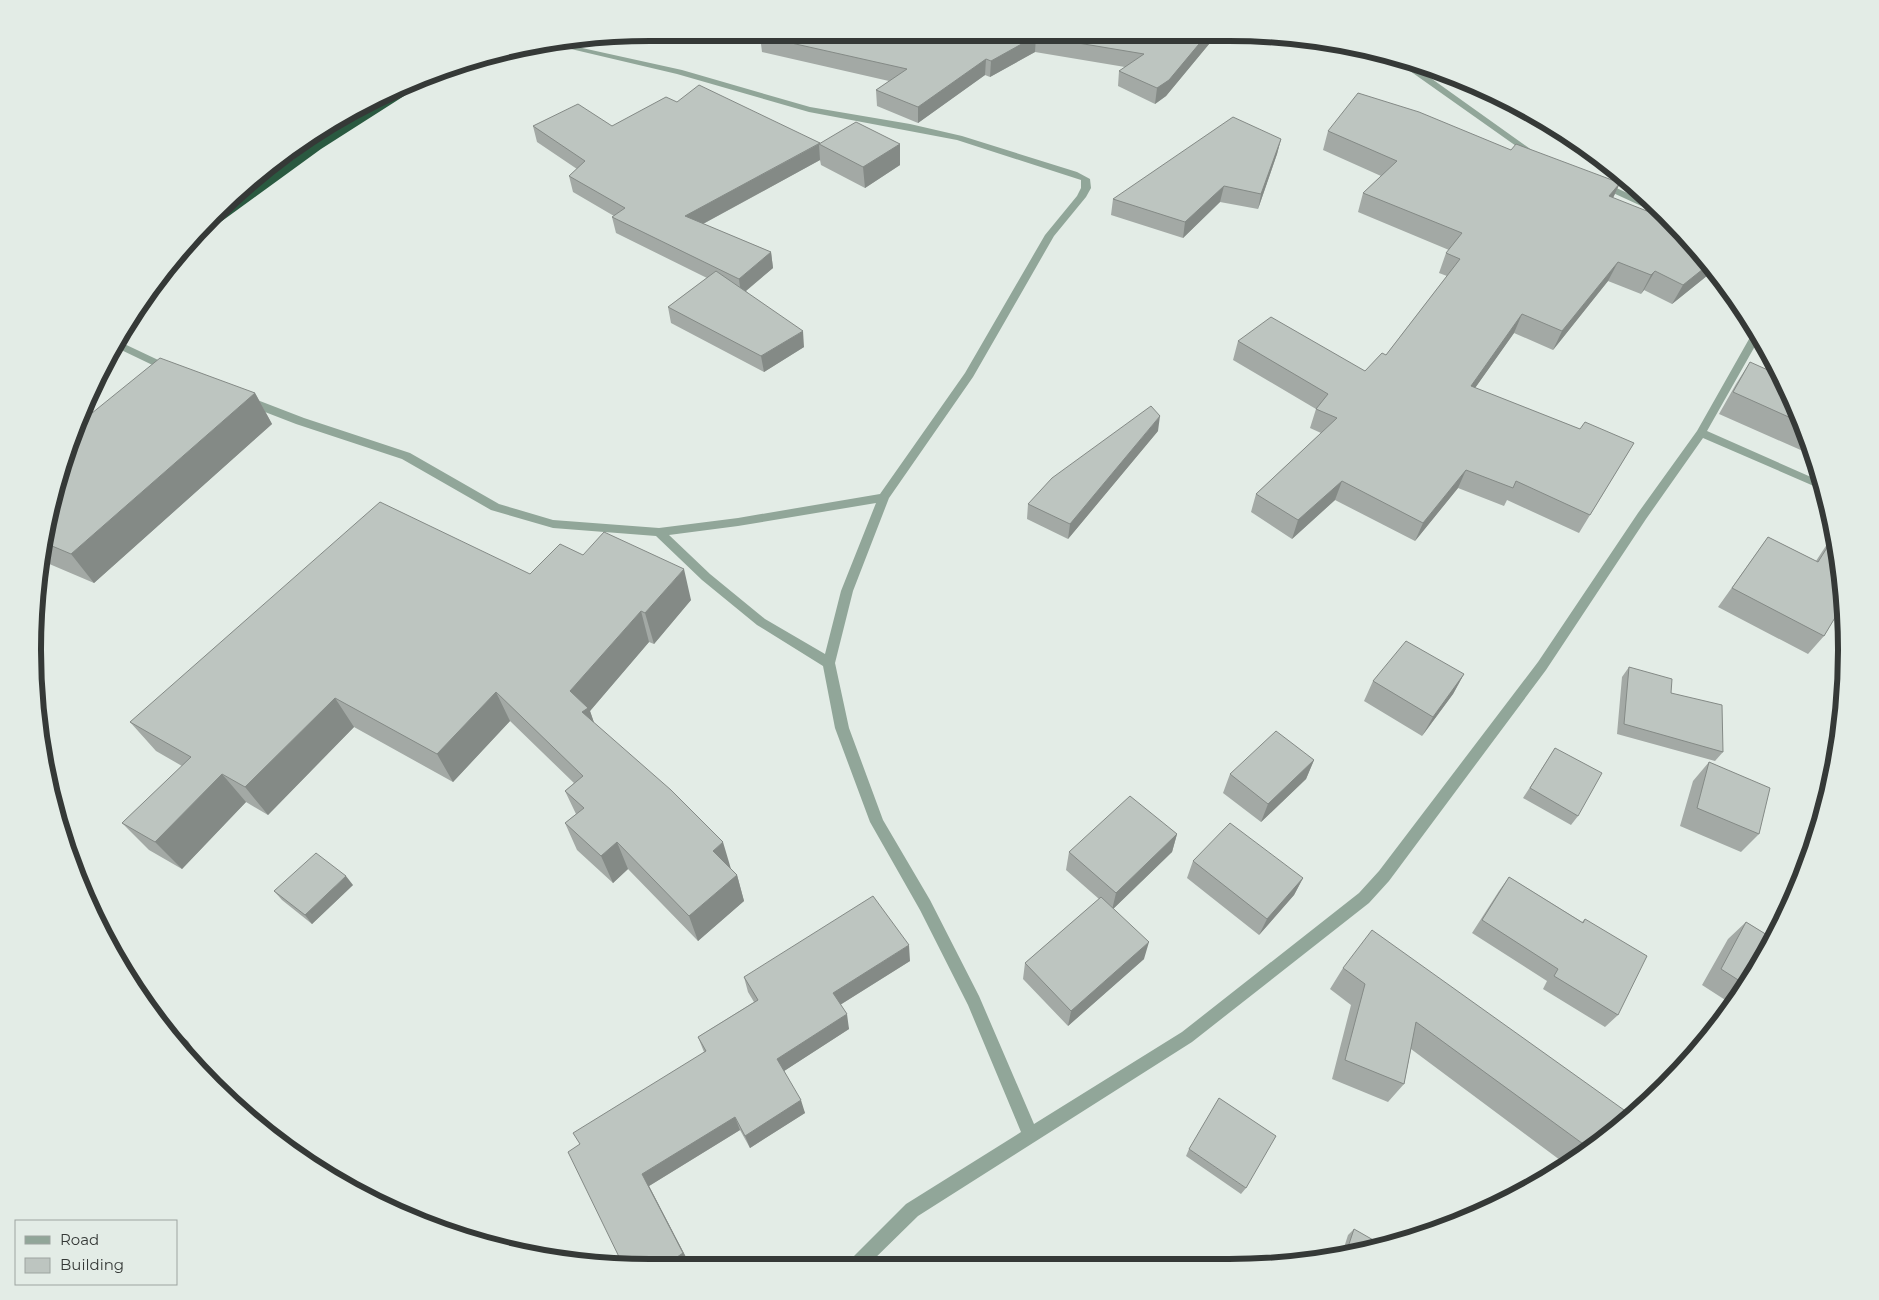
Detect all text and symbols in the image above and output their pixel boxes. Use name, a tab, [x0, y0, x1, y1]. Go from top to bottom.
legend	[15, 1220, 178, 1285]
text: Road	[60, 1230, 99, 1249]
text: Building	[60, 1255, 124, 1274]

